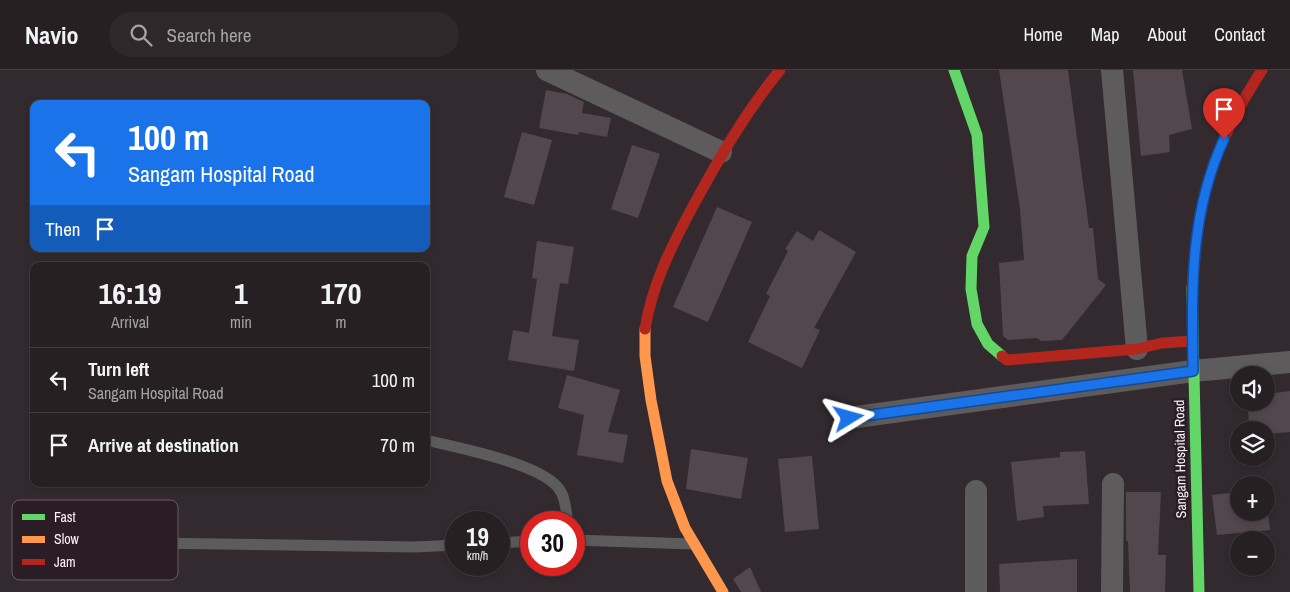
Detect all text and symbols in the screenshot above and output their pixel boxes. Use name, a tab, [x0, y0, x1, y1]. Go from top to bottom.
search box	[109, 12, 459, 57]
text: Navio	[25, 19, 79, 51]
icon: search	[127, 21, 155, 49]
text: Search here	[167, 22, 251, 48]
text: Home	[1023, 22, 1063, 47]
text: Map	[1091, 22, 1120, 47]
text: About	[1148, 22, 1186, 47]
text: Contact	[1214, 22, 1265, 47]
pin	[1203, 88, 1245, 139]
icon: arrive	[1210, 95, 1238, 123]
text: 100 m	[128, 114, 209, 161]
icon: left	[45, 120, 110, 185]
text: Sangam Hospital Road	[128, 159, 315, 189]
icon: arrive	[91, 215, 119, 243]
text: Then	[45, 216, 81, 242]
text: 16:19	[99, 273, 161, 313]
text: 1	[234, 273, 248, 313]
text: 170	[320, 273, 361, 313]
text: Arrival	[111, 311, 149, 333]
text: min	[230, 311, 252, 333]
text: m	[335, 311, 346, 333]
text: Turn left	[88, 356, 149, 382]
icon: left	[45, 366, 73, 394]
map controls	[1230, 366, 1275, 576]
button: sound	[1230, 366, 1275, 411]
text: 100 m	[372, 367, 415, 393]
text: Sangam Hospital Road	[88, 382, 224, 404]
position arrow	[822, 391, 874, 443]
street label: Sangam Hospital Road	[1170, 400, 1190, 518]
button: layers	[1230, 421, 1275, 466]
icon: arrive	[45, 431, 73, 459]
text: Arrive at destination	[88, 432, 239, 458]
text: 70 m	[380, 432, 415, 458]
button: +	[1230, 476, 1275, 521]
legend	[12, 500, 178, 580]
text: Fast	[54, 508, 76, 526]
speed limit sign: 30	[520, 511, 585, 576]
text: 19	[466, 520, 489, 554]
text: Slow	[54, 530, 80, 548]
button: −	[1230, 531, 1275, 576]
text: km/h	[467, 548, 488, 564]
text: Jam	[54, 553, 76, 571]

